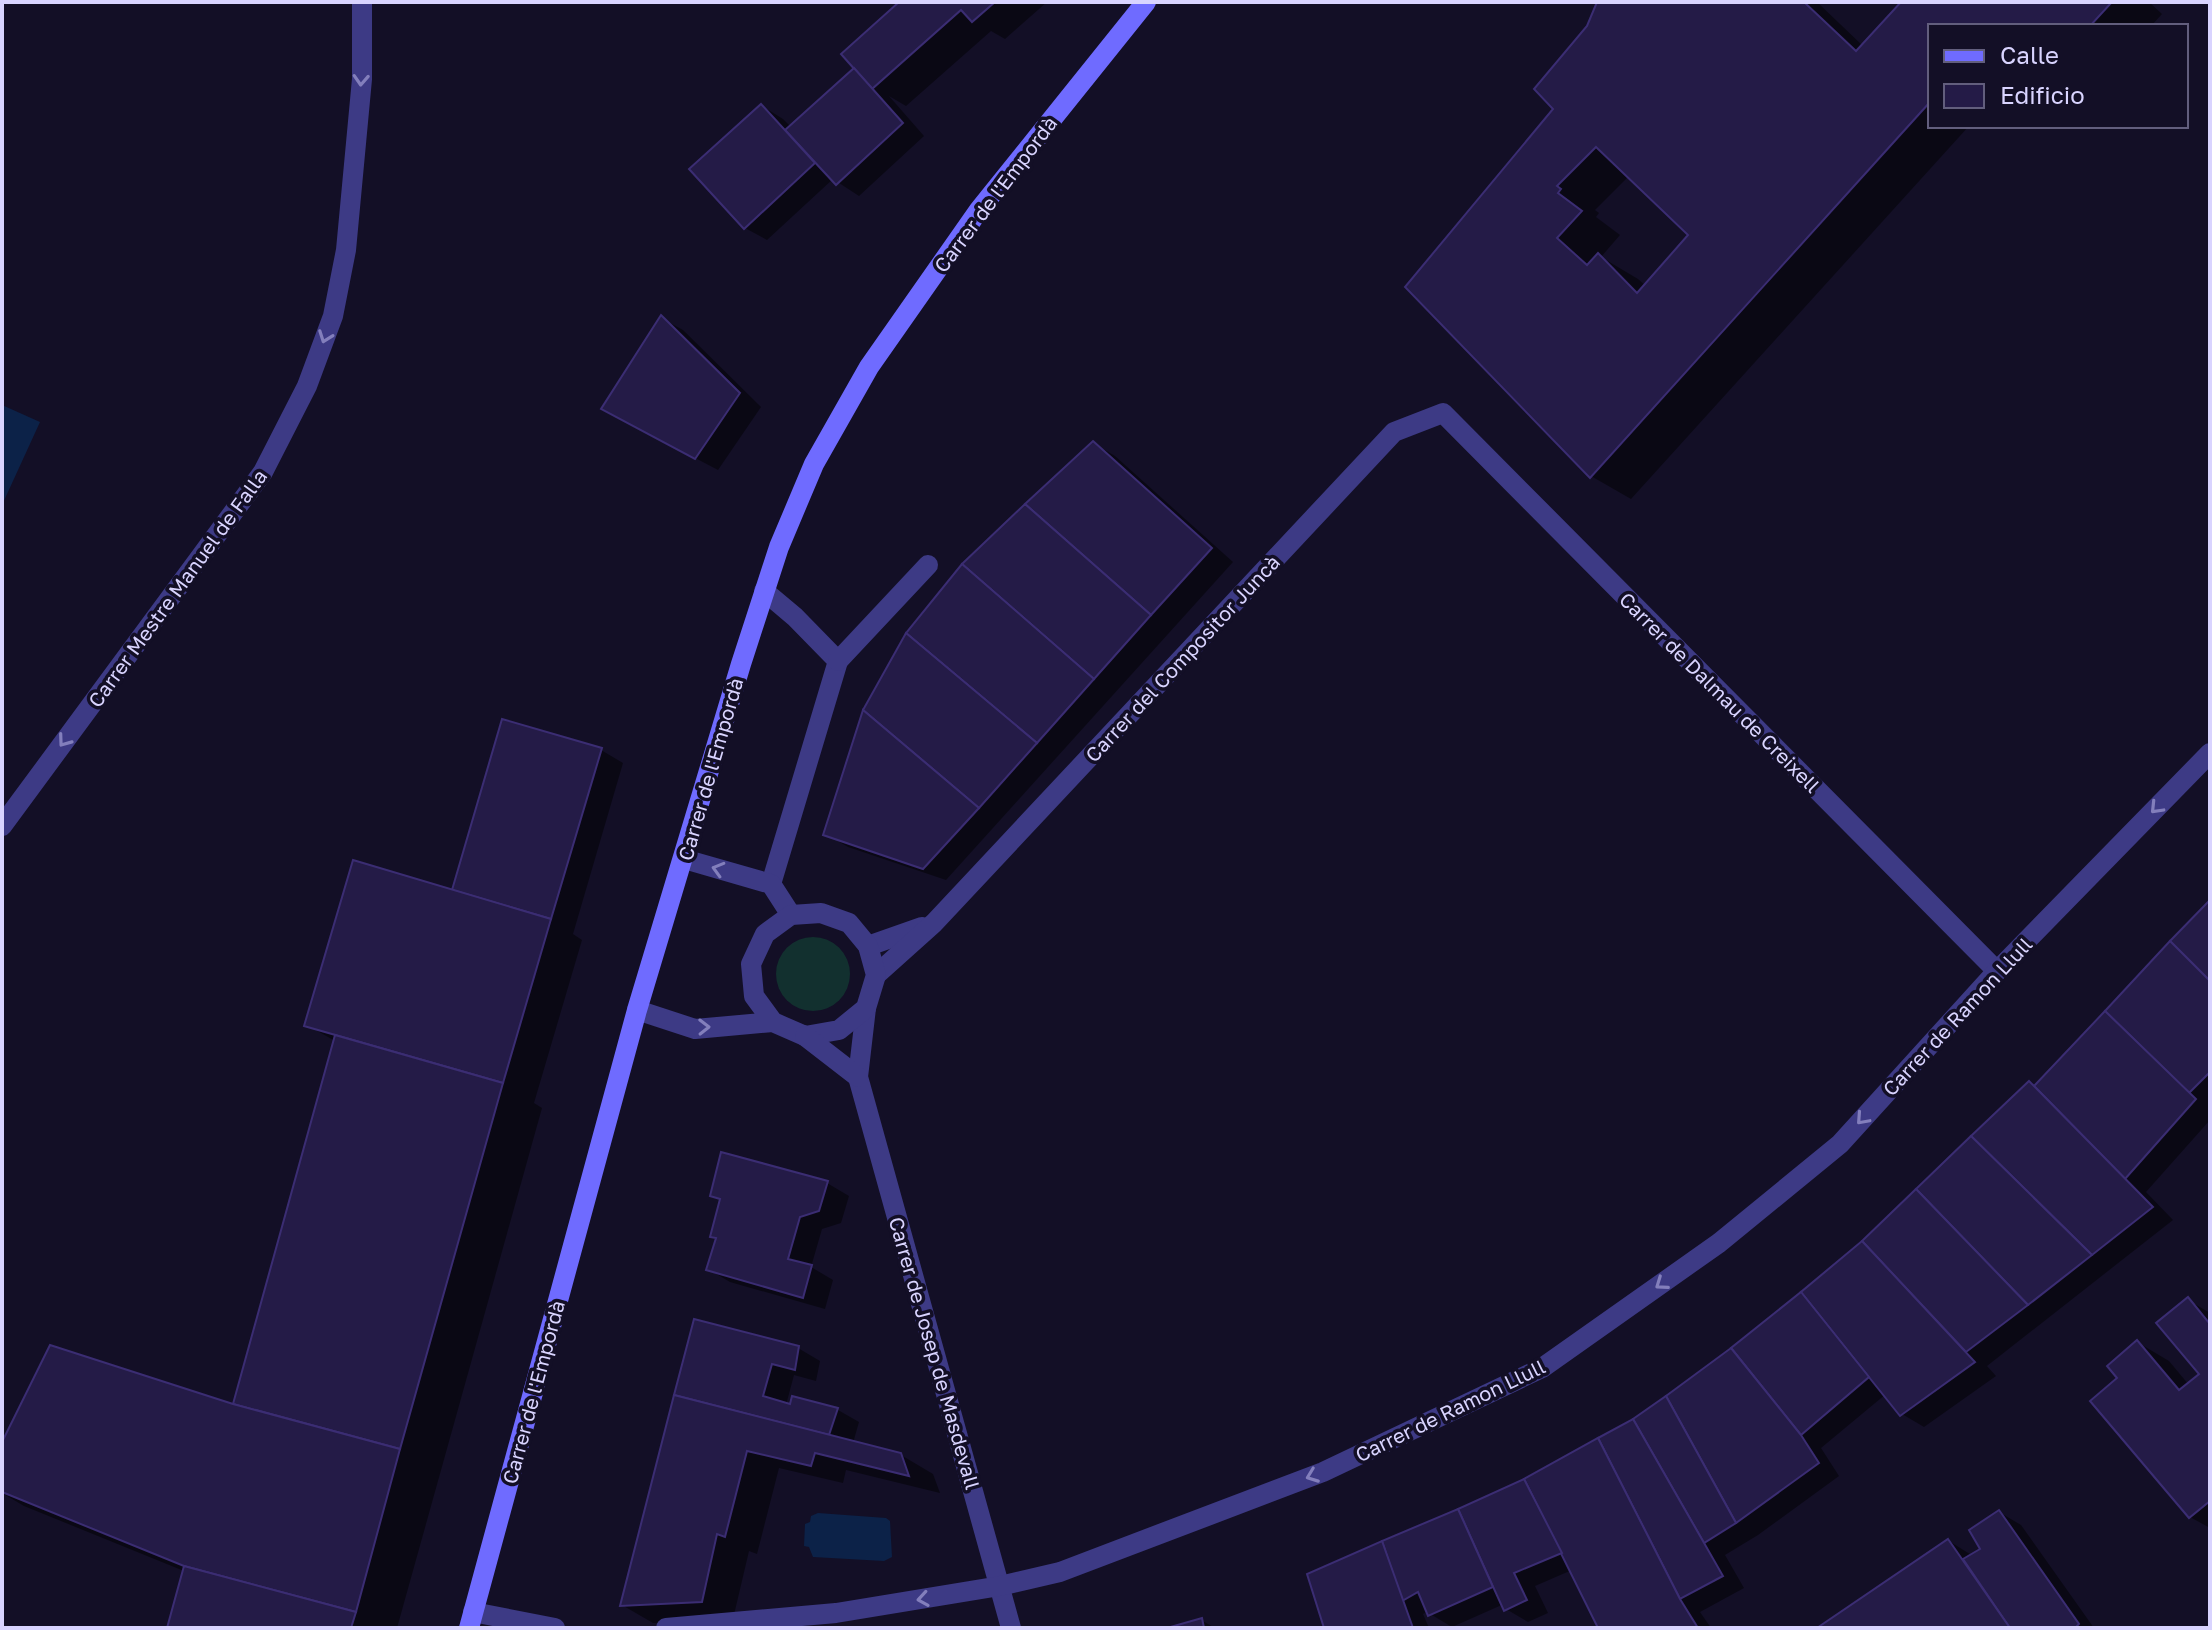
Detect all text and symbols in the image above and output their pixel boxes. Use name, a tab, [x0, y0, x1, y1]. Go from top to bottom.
legend	[1928, 24, 2188, 128]
text: Calle	[2000, 40, 2059, 69]
one-way arrow	[353, 74, 370, 87]
text: Edificio	[2000, 80, 2085, 109]
street label: Carrer de l'Empordà	[929, 111, 1061, 277]
one-way arrow	[319, 329, 335, 343]
street label: Carrer Mestre Manuel de Falla	[83, 464, 271, 712]
street label: Carrer del Compositor Juncà	[1080, 550, 1284, 766]
street label: Carrer de Dalmau de Creixell	[1615, 587, 1825, 797]
street label: Carrer de l'Empordà	[672, 675, 748, 863]
one-way arrow	[60, 733, 74, 747]
one-way arrow	[2150, 799, 2165, 813]
one-way arrow	[712, 862, 726, 878]
street label: Carrer de Ramon Llull	[1877, 932, 2037, 1100]
one-way arrow	[698, 1018, 711, 1036]
one-way arrow	[1857, 1110, 1871, 1125]
street label: Carrer de Josep de Masdevall	[885, 1214, 985, 1492]
one-way arrow	[1656, 1274, 1670, 1289]
street label: Carrer de l'Empordà	[497, 1298, 569, 1486]
street label: Carrer de Ramon Llull	[1351, 1354, 1549, 1466]
one-way arrow	[1306, 1466, 1320, 1483]
one-way arrow	[916, 1590, 930, 1607]

